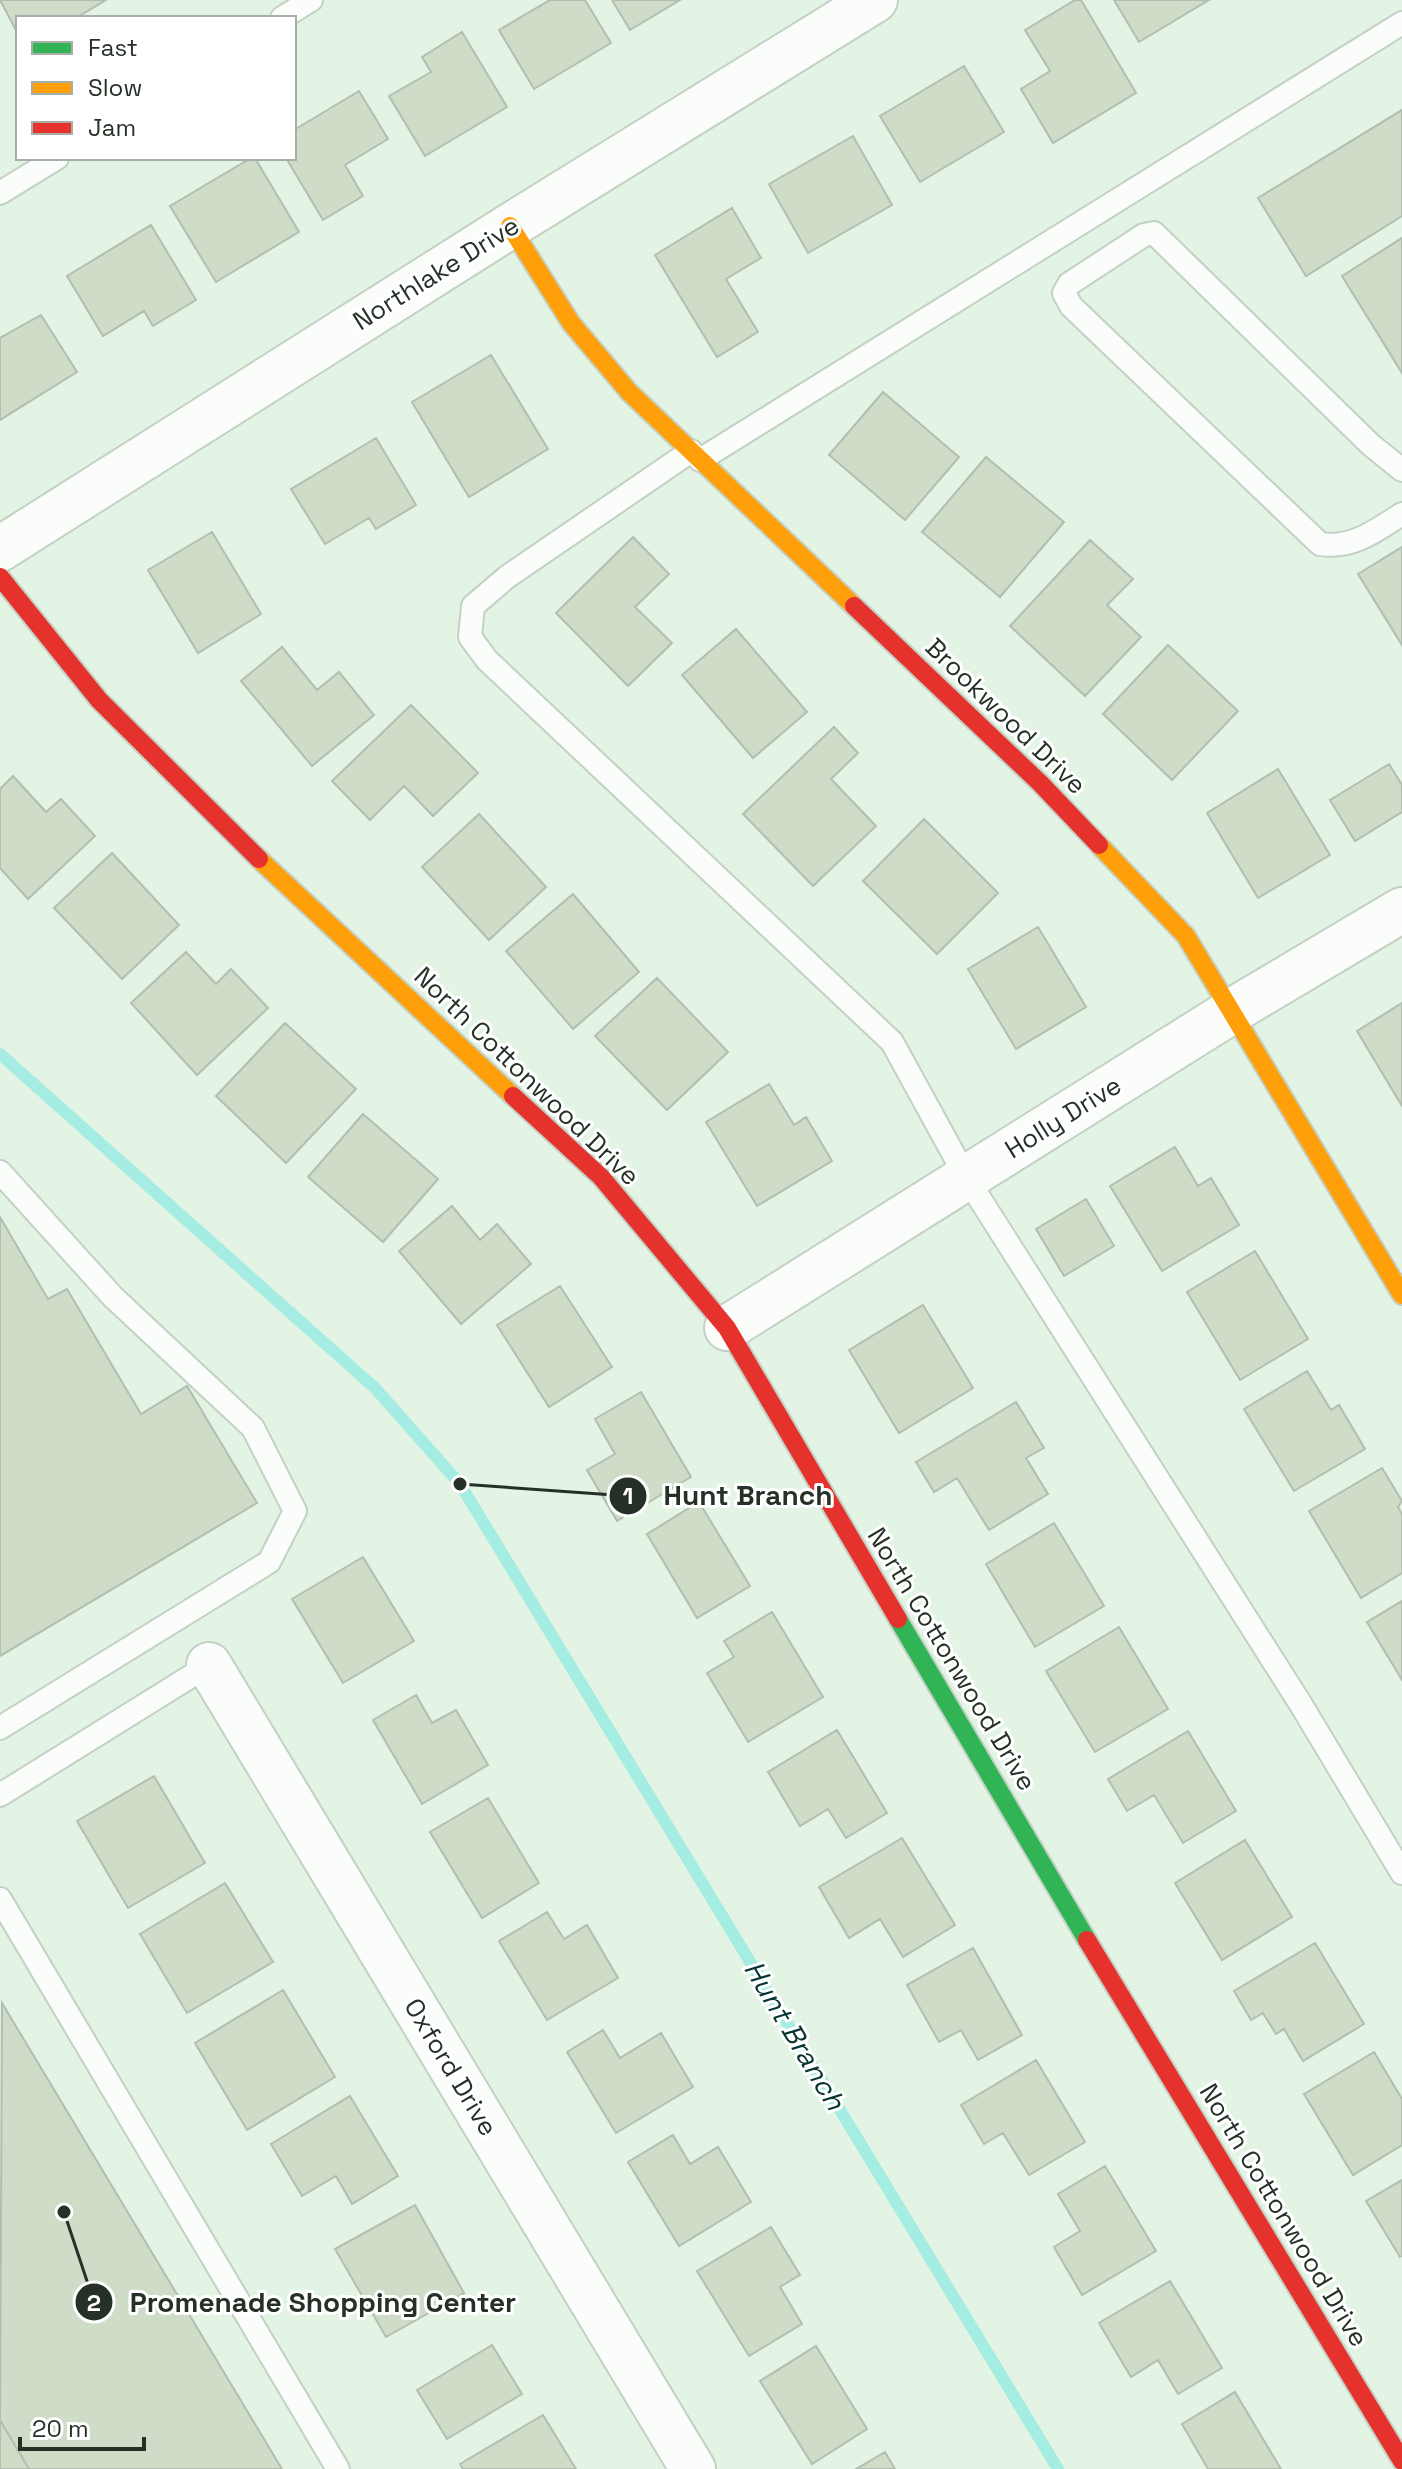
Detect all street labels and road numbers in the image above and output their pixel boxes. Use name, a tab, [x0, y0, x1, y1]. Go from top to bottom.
street label: Northlake Drive	[346, 208, 526, 338]
street label: Brookwood Drive	[918, 630, 1094, 802]
street label: North Cottonwood Drive	[407, 959, 647, 1193]
street label: Holly Drive	[999, 1068, 1127, 1166]
street label: North Cottonwood Drive	[860, 1521, 1044, 1797]
street label: Oxford Drive	[397, 1992, 505, 2142]
street label: North Cottonwood Drive	[1192, 2077, 1376, 2353]

